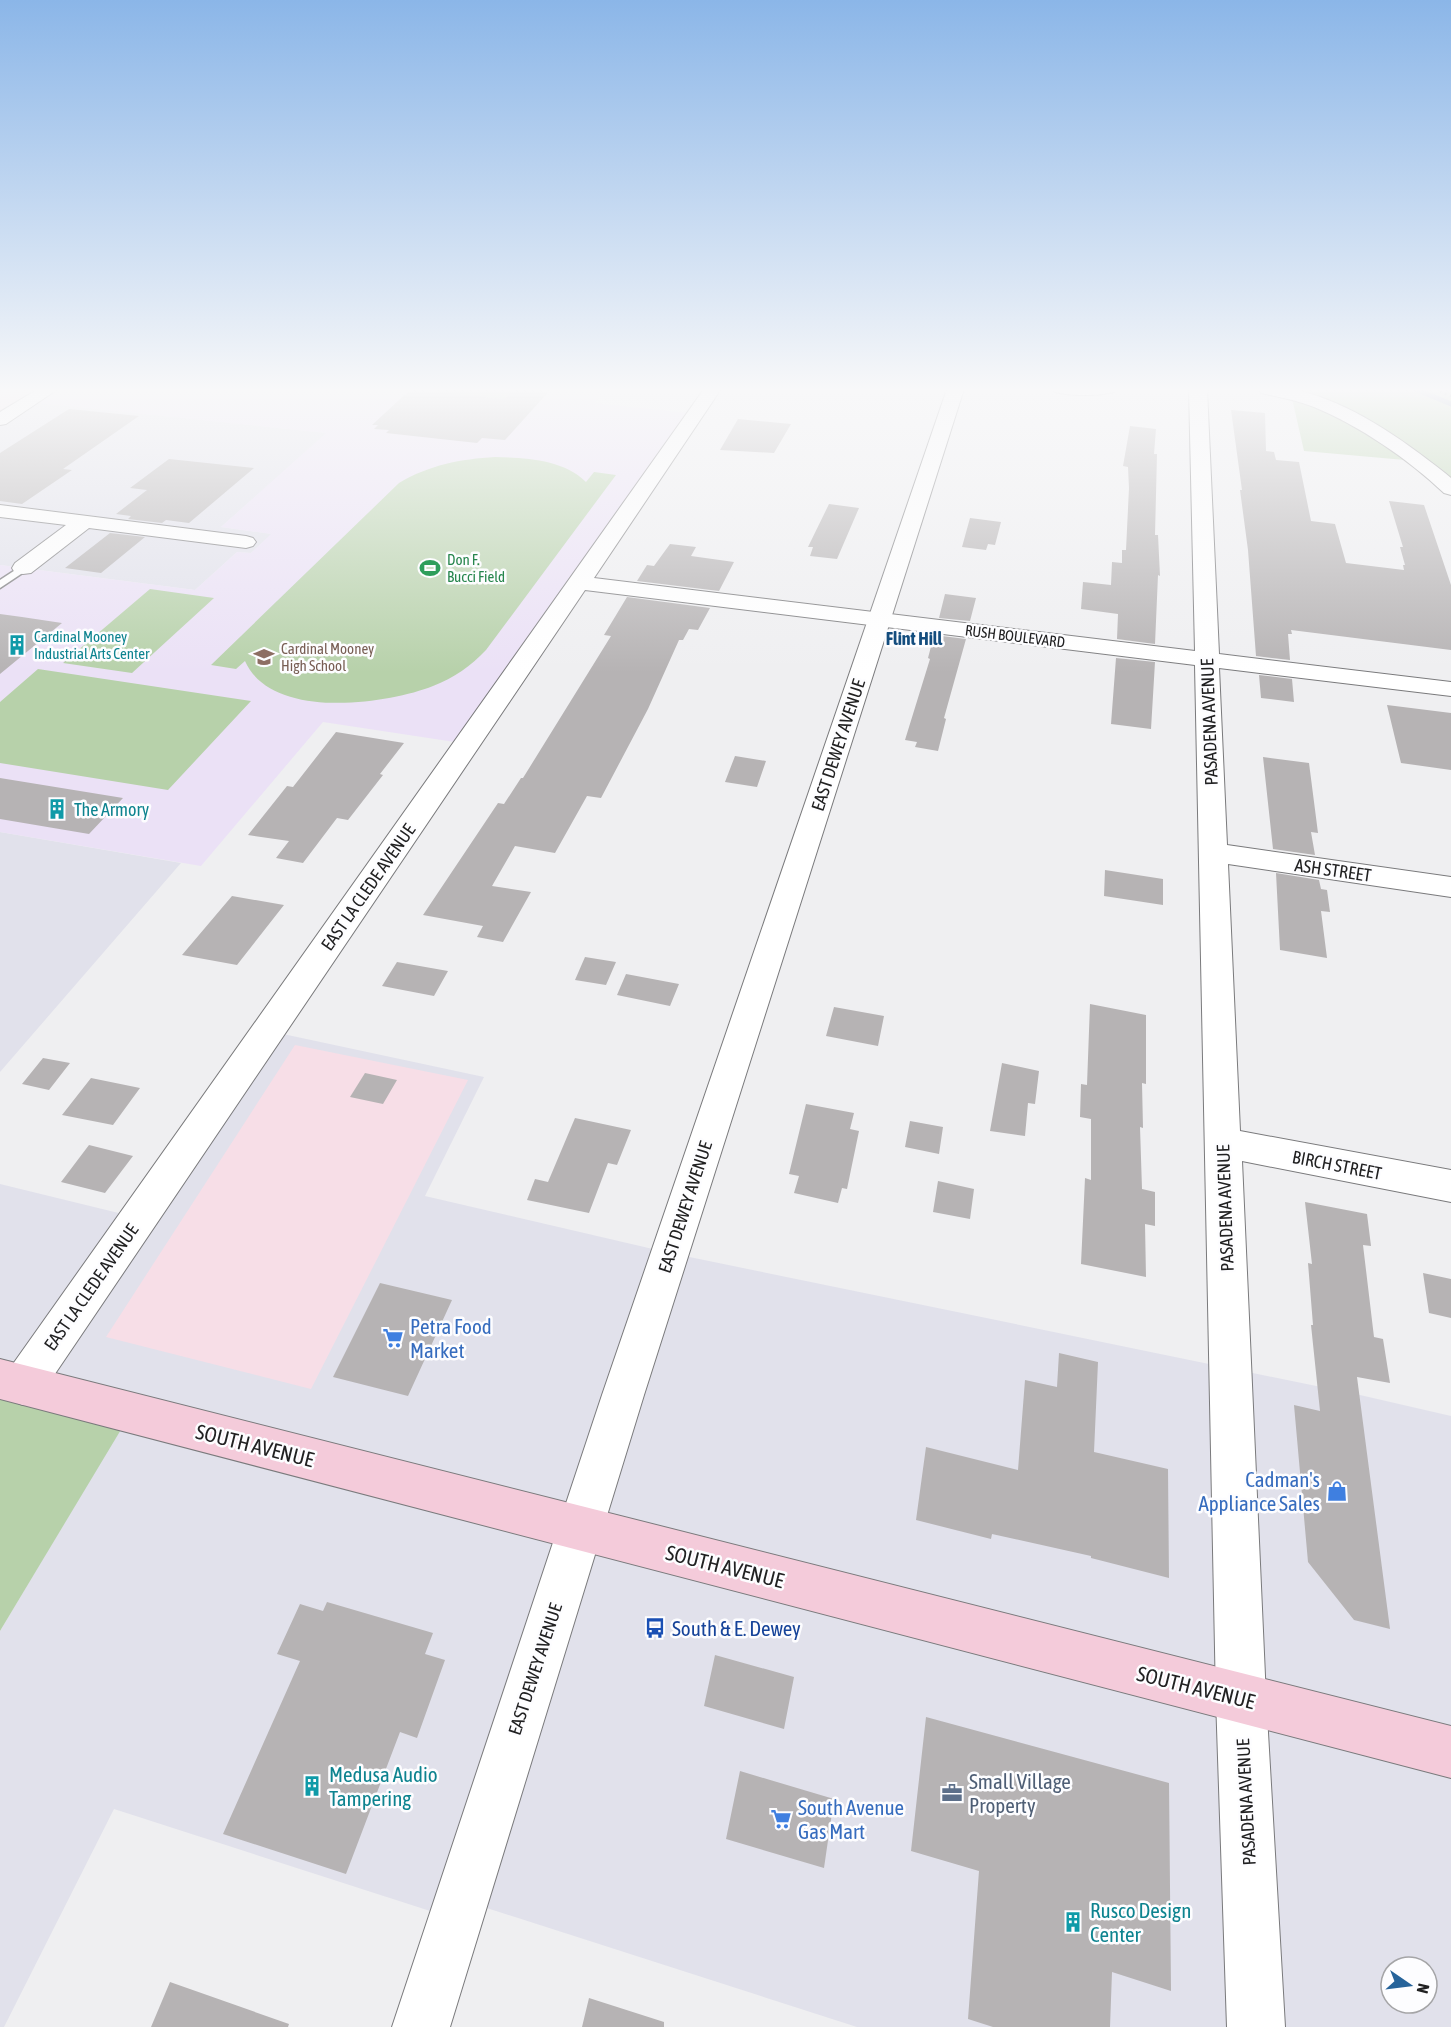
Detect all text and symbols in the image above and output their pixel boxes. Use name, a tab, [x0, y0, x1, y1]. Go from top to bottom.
place label: Don F. Bucci Field	[447, 551, 505, 585]
sports icon: Don F. Bucci Field	[418, 556, 442, 580]
street label: RUSH BOULEVARD	[964, 621, 1066, 651]
place label: Cardinal Mooney Industrial Arts Center	[34, 628, 150, 662]
district label: Flint Hill	[886, 628, 943, 649]
building icon: Cardinal Mooney Industrial Arts Center	[5, 633, 29, 657]
place label: Cardinal Mooney High School	[281, 640, 374, 674]
school or university icon: Cardinal Mooney High School	[252, 645, 276, 669]
street label: PASADENA AVENUE	[1196, 658, 1222, 786]
street label: EAST DEWEY AVENUE	[807, 676, 869, 813]
building icon: The Armory	[45, 797, 69, 821]
place label: The Armory	[74, 799, 149, 820]
street label: EAST LA CLEDE AVENUE	[317, 819, 420, 954]
street label: ASH STREET	[1293, 854, 1373, 886]
street label: EAST DEWEY AVENUE	[654, 1138, 716, 1275]
street label: PASADENA AVENUE	[1212, 1144, 1238, 1272]
street label: BIRCH STREET	[1290, 1146, 1384, 1184]
street label: EAST LA CLEDE AVENUE	[40, 1219, 143, 1354]
place label: Petra Food Market	[410, 1314, 492, 1362]
supermarket icon: Petra Food Market	[381, 1326, 405, 1350]
street label: SOUTH AVENUE	[194, 1419, 316, 1471]
place label: Cadman's Appliance Sales	[1198, 1467, 1320, 1515]
shop icon: Cadman's Appliance Sales	[1325, 1479, 1349, 1503]
street label: SOUTH AVENUE	[664, 1540, 786, 1592]
street label: EAST DEWEY AVENUE	[504, 1600, 566, 1737]
bus stop icon: South & E. Dewey	[643, 1616, 667, 1640]
place label: South & E. Dewey	[672, 1616, 801, 1640]
street label: SOUTH AVENUE	[1135, 1661, 1257, 1713]
street label: PASADENA AVENUE	[1232, 1738, 1260, 1866]
place label: Medusa Audio Tampering	[329, 1762, 438, 1810]
place label: Small Village Property	[969, 1769, 1071, 1817]
building icon: Medusa Audio Tampering	[300, 1774, 324, 1798]
office icon: Small Village Property	[940, 1781, 964, 1805]
place label: South Avenue Gas Mart	[798, 1795, 904, 1843]
supermarket icon: South Avenue Gas Mart	[769, 1807, 793, 1831]
place label: Rusco Design Center	[1090, 1898, 1191, 1946]
building icon: Rusco Design Center	[1061, 1910, 1085, 1934]
north arrow	[1379, 1955, 1439, 2015]
text: N	[1414, 1982, 1433, 1995]

